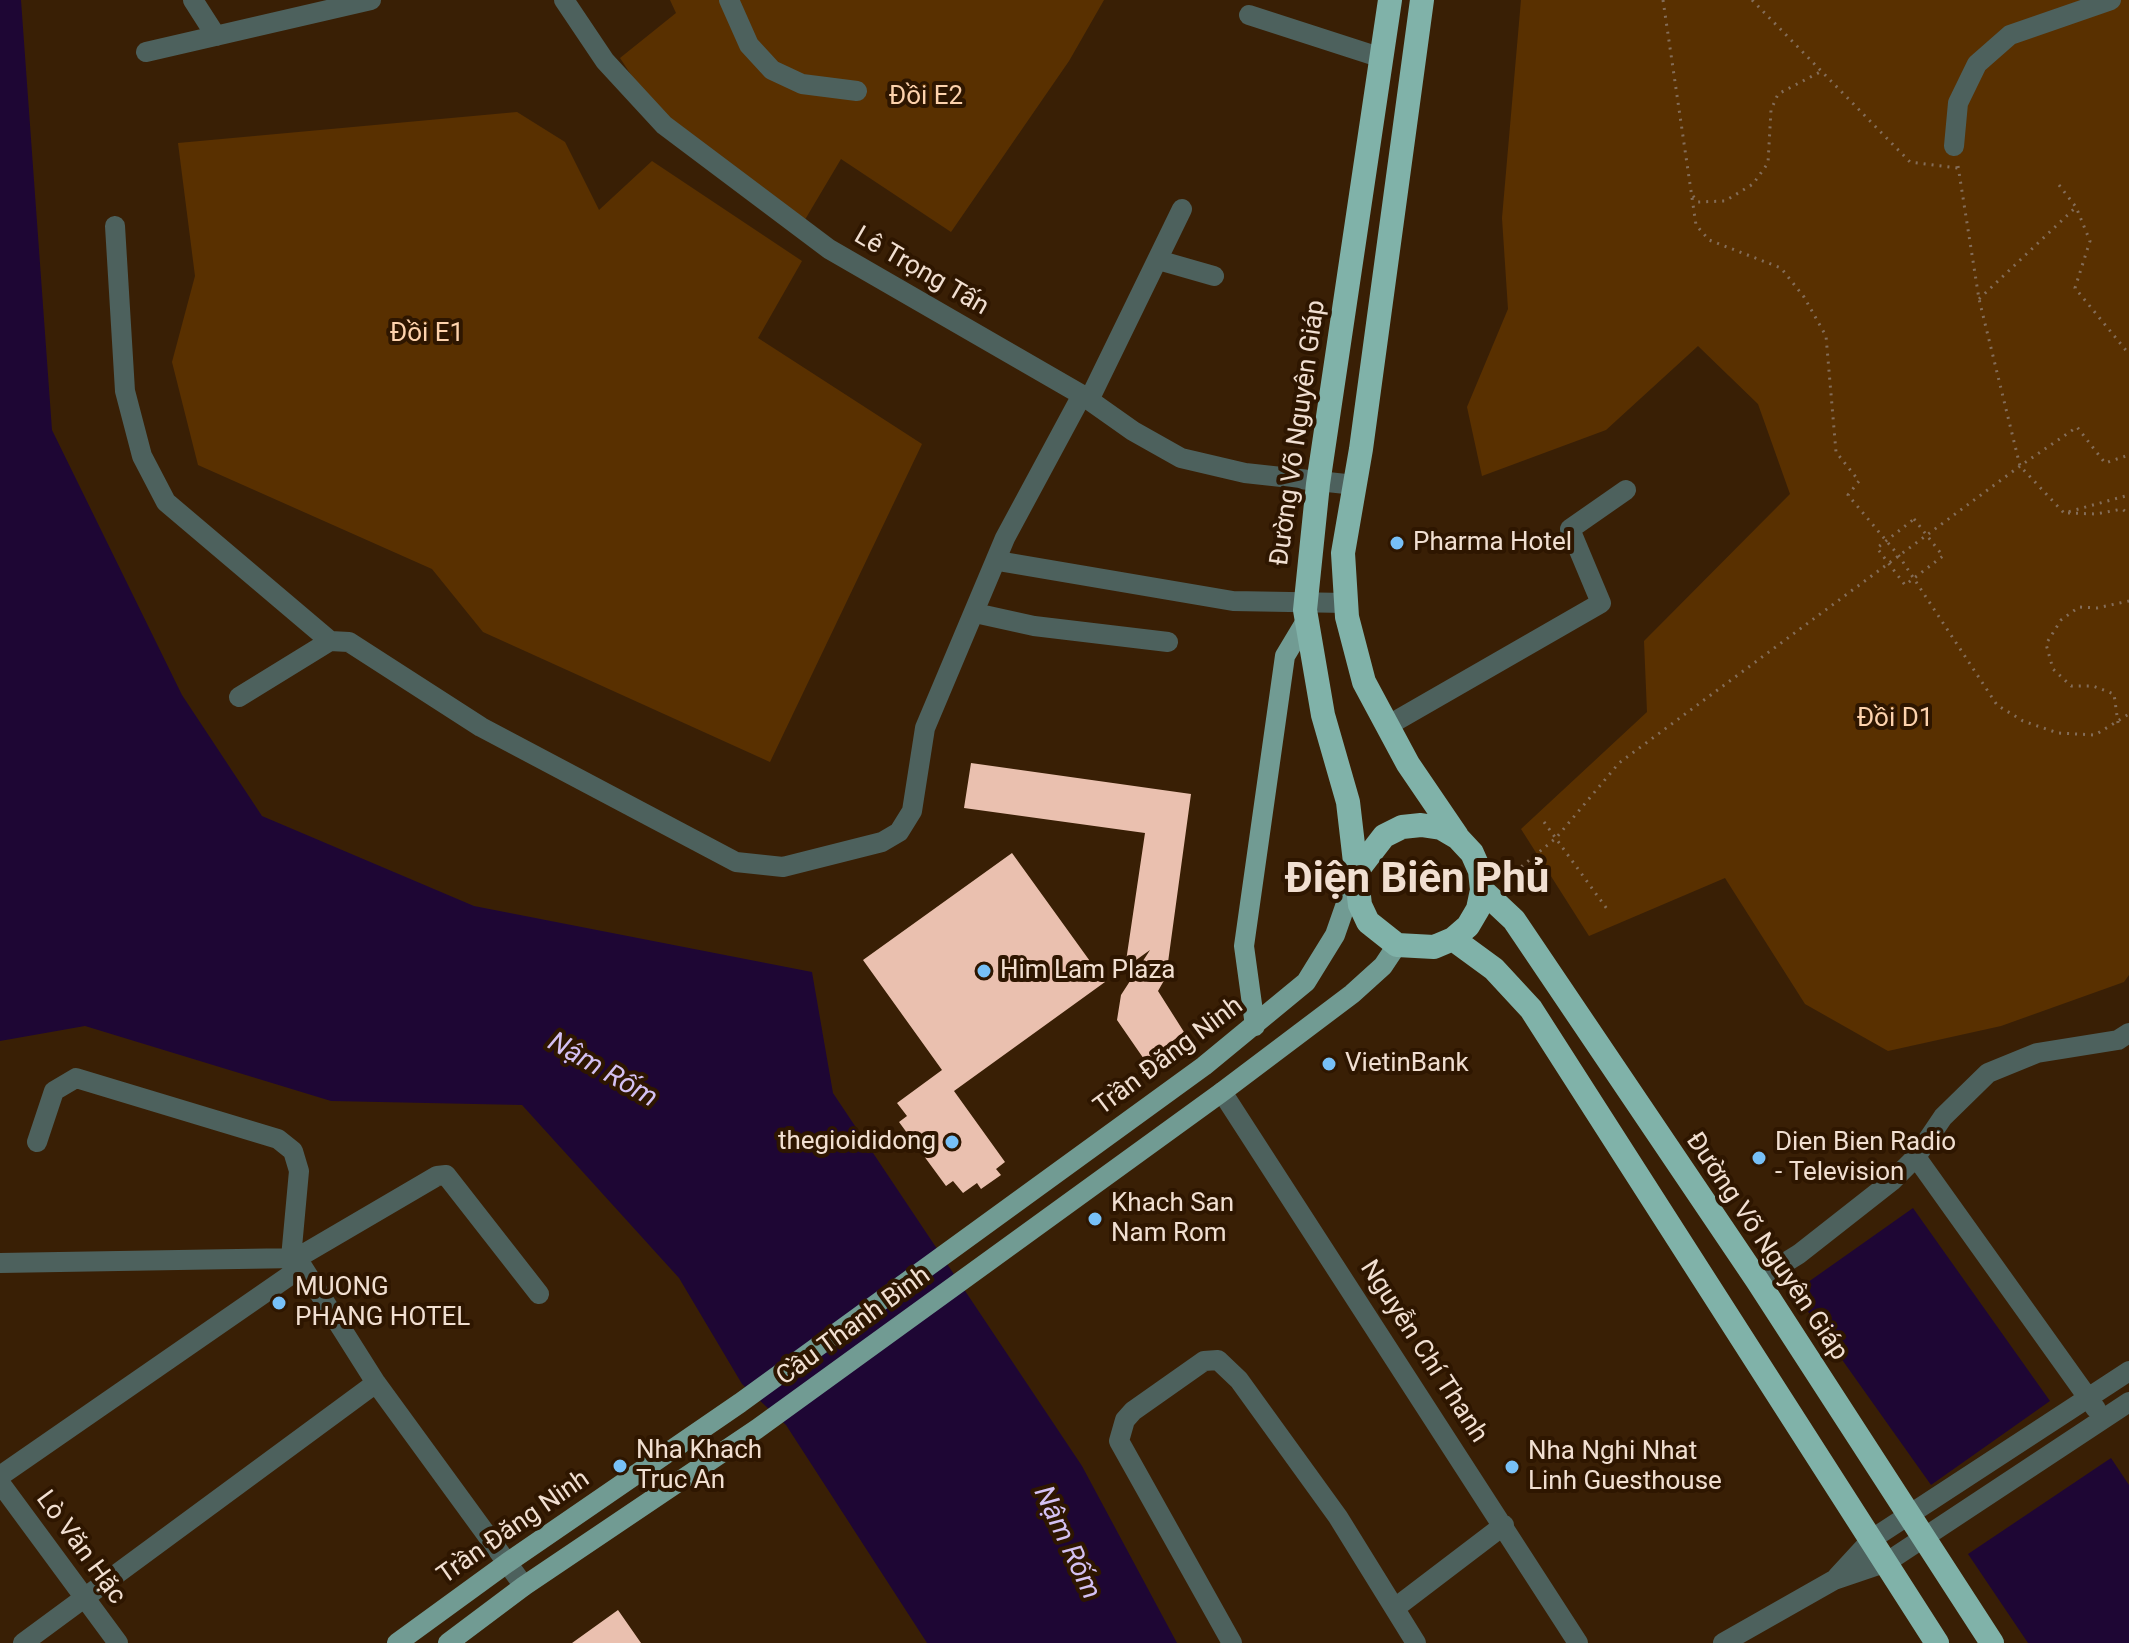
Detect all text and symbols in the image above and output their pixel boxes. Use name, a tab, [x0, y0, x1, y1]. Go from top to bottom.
park label: Đồi E2	[889, 81, 963, 113]
street label: Lê Trọng Tấn	[848, 221, 994, 323]
street label: Đường Võ Nguyên Giáp	[1265, 298, 1333, 568]
park label: Đồi E1	[390, 318, 464, 350]
place label: Pharma Hotel	[1413, 527, 1572, 559]
marker: Pharma Hotel	[1388, 534, 1406, 552]
park label: Đồi D1	[1857, 703, 1933, 735]
district label: Điện Biên Phủ	[1285, 856, 1549, 906]
place label: Him Lam Plaza	[1000, 955, 1175, 987]
marker: Him Lam Plaza	[975, 962, 993, 980]
street label: Trần Đăng Ninh	[1088, 991, 1250, 1123]
water label: Nậm Rốm	[541, 1026, 663, 1116]
place label: VietinBank	[1345, 1048, 1469, 1080]
marker: VietinBank	[1320, 1055, 1338, 1073]
place label: thegioididong	[778, 1126, 936, 1158]
street label: Đường Võ Nguyên Giáp	[1678, 1127, 1854, 1367]
place label: Dien Bien Radio - Television	[1775, 1127, 1956, 1188]
marker: thegioididong	[943, 1133, 961, 1151]
marker: Dien Bien Radio - Television	[1750, 1149, 1768, 1167]
place label: Khach San Nam Rom	[1111, 1188, 1234, 1250]
marker: Khach San Nam Rom	[1086, 1210, 1104, 1228]
street label: Nguyễn Chí Thanh	[1352, 1255, 1494, 1449]
street label: Cầu Thanh Bình	[771, 1261, 937, 1393]
place label: MUONG PHANG HOTEL	[295, 1272, 470, 1334]
marker: MUONG PHANG HOTEL	[270, 1294, 288, 1312]
place label: Nha Khach Truc An	[636, 1435, 762, 1496]
place label: Nha Nghi Nhat Linh Guesthouse	[1528, 1436, 1722, 1498]
marker: Nha Khach Truc An	[611, 1457, 629, 1475]
marker: Nha Nghi Nhat Linh Guesthouse	[1503, 1458, 1521, 1476]
street label: Trần Đăng Ninh	[432, 1464, 596, 1592]
water label: Nậm Rốm	[1025, 1481, 1107, 1605]
street label: Lò Văn Hặc	[28, 1485, 132, 1611]

